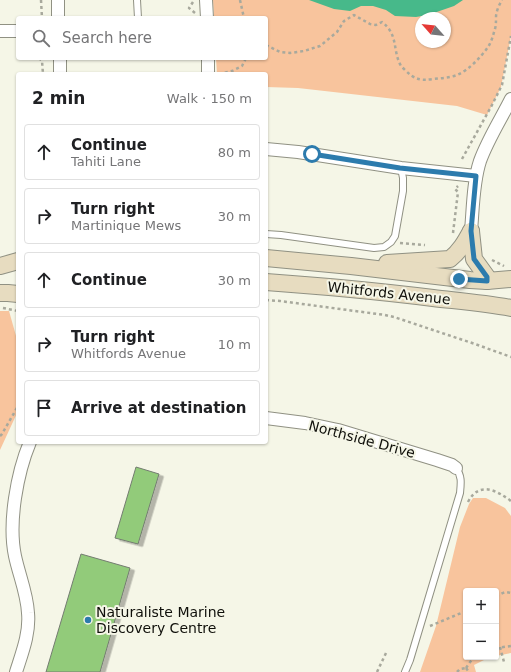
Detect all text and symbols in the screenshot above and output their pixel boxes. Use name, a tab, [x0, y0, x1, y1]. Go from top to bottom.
north arrow	[415, 12, 451, 48]
search box	[16, 16, 268, 60]
icon: search	[30, 27, 52, 49]
text: Search here	[62, 29, 152, 47]
text: 2 min	[32, 88, 85, 108]
text: Walk · 150 m	[167, 91, 252, 106]
text: Continue	[71, 136, 147, 154]
icon: ahead	[33, 141, 55, 163]
text: 80 m	[218, 145, 251, 160]
route start	[303, 145, 321, 163]
text: Tahiti Lane	[71, 154, 141, 169]
text: Turn right	[71, 200, 155, 218]
icon: right	[33, 205, 55, 227]
text: 30 m	[218, 209, 251, 224]
text: Martinique Mews	[71, 218, 181, 233]
icon: ahead	[33, 269, 55, 291]
route end	[450, 270, 468, 288]
text: Continue	[71, 271, 147, 289]
text: 30 m	[218, 273, 251, 288]
street label: Whitfords Avenue	[327, 279, 451, 307]
text: Turn right	[71, 328, 155, 346]
icon: right	[33, 333, 55, 355]
text: 10 m	[218, 337, 251, 352]
text: Whitfords Avenue	[71, 346, 186, 361]
icon: arrive	[33, 397, 55, 419]
text: Arrive at destination	[71, 399, 246, 417]
street label: Northside Drive	[307, 417, 417, 461]
map controls	[463, 588, 499, 660]
button: +	[463, 588, 499, 624]
place label: Naturaliste Marine Discovery Centre	[96, 604, 225, 636]
marker: Naturaliste Marine Discovery Centre	[83, 615, 93, 625]
button: −	[463, 624, 499, 660]

